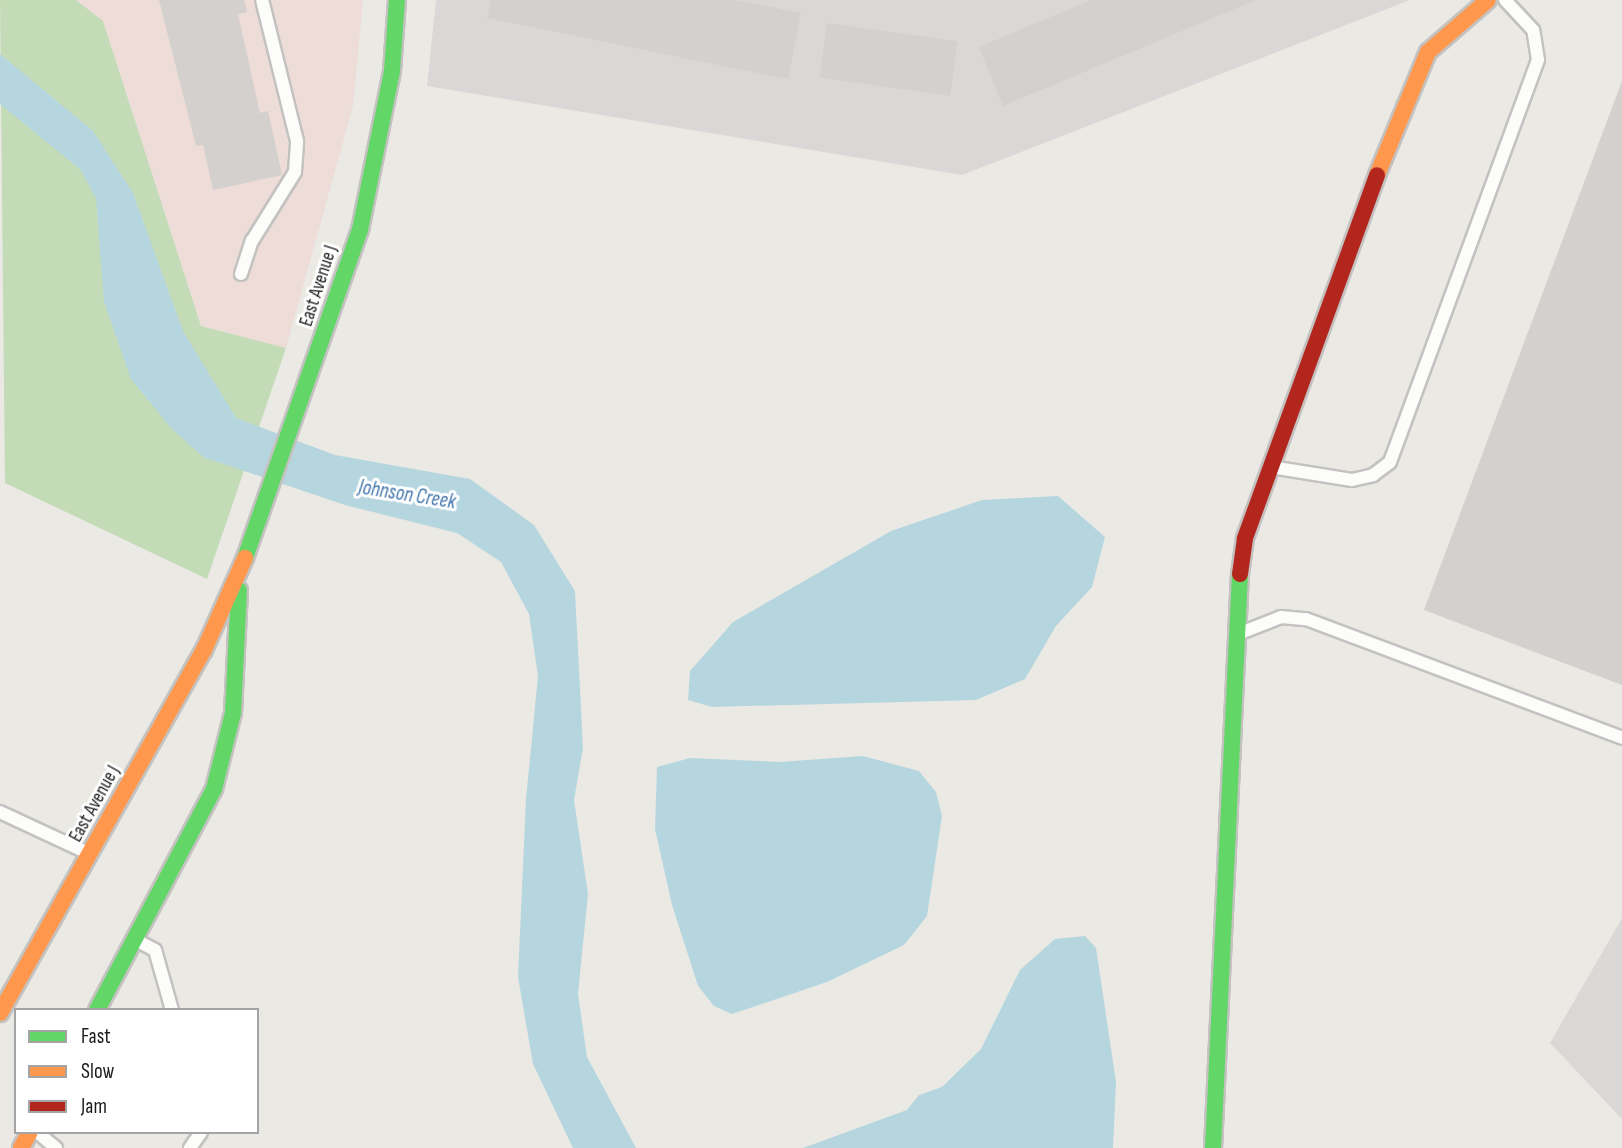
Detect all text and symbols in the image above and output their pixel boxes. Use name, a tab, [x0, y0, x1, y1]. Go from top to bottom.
street label: East Avenue J	[295, 243, 343, 329]
water label: Johnson Creek	[357, 475, 457, 515]
street label: East Avenue J	[65, 762, 125, 846]
legend	[14, 1008, 259, 1134]
text: Fast	[81, 1024, 111, 1049]
text: Slow	[81, 1059, 114, 1084]
text: Jam	[81, 1094, 107, 1119]

